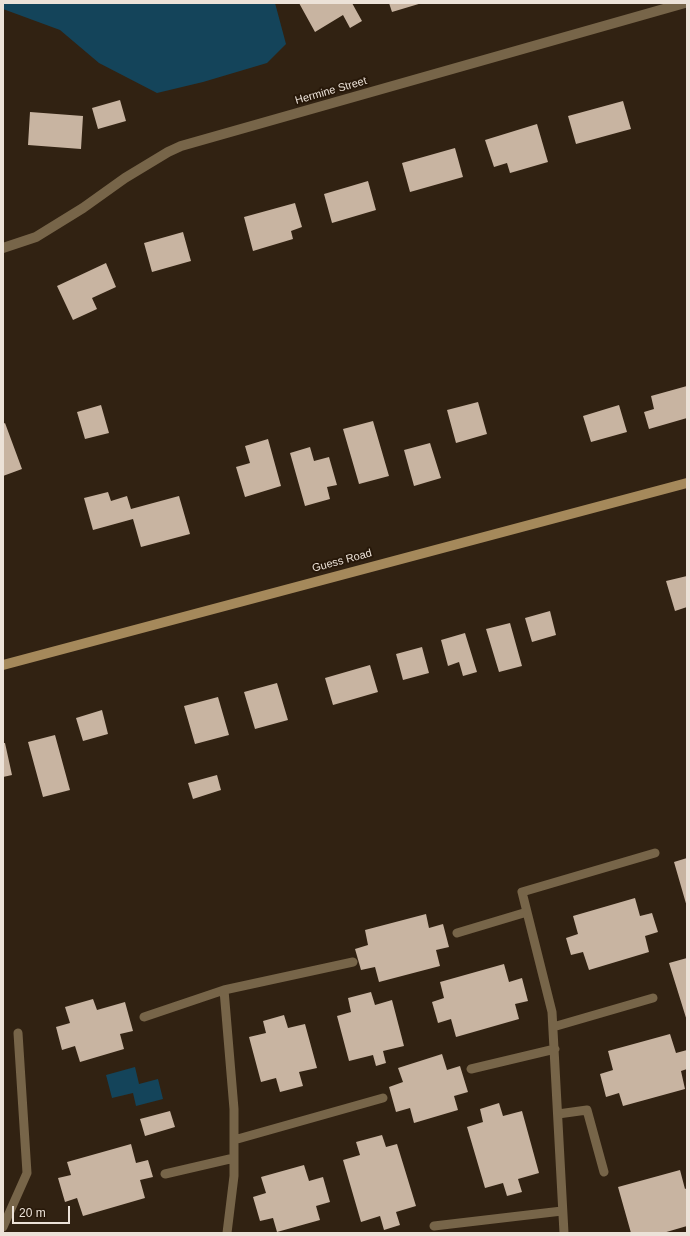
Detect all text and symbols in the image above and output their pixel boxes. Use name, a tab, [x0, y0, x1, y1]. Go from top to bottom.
street label: Hermine Street	[294, 74, 368, 108]
street label: Guess Road	[311, 547, 373, 575]
scale bar	[14, 1198, 72, 1224]
text: 20 m	[19, 1206, 46, 1220]

